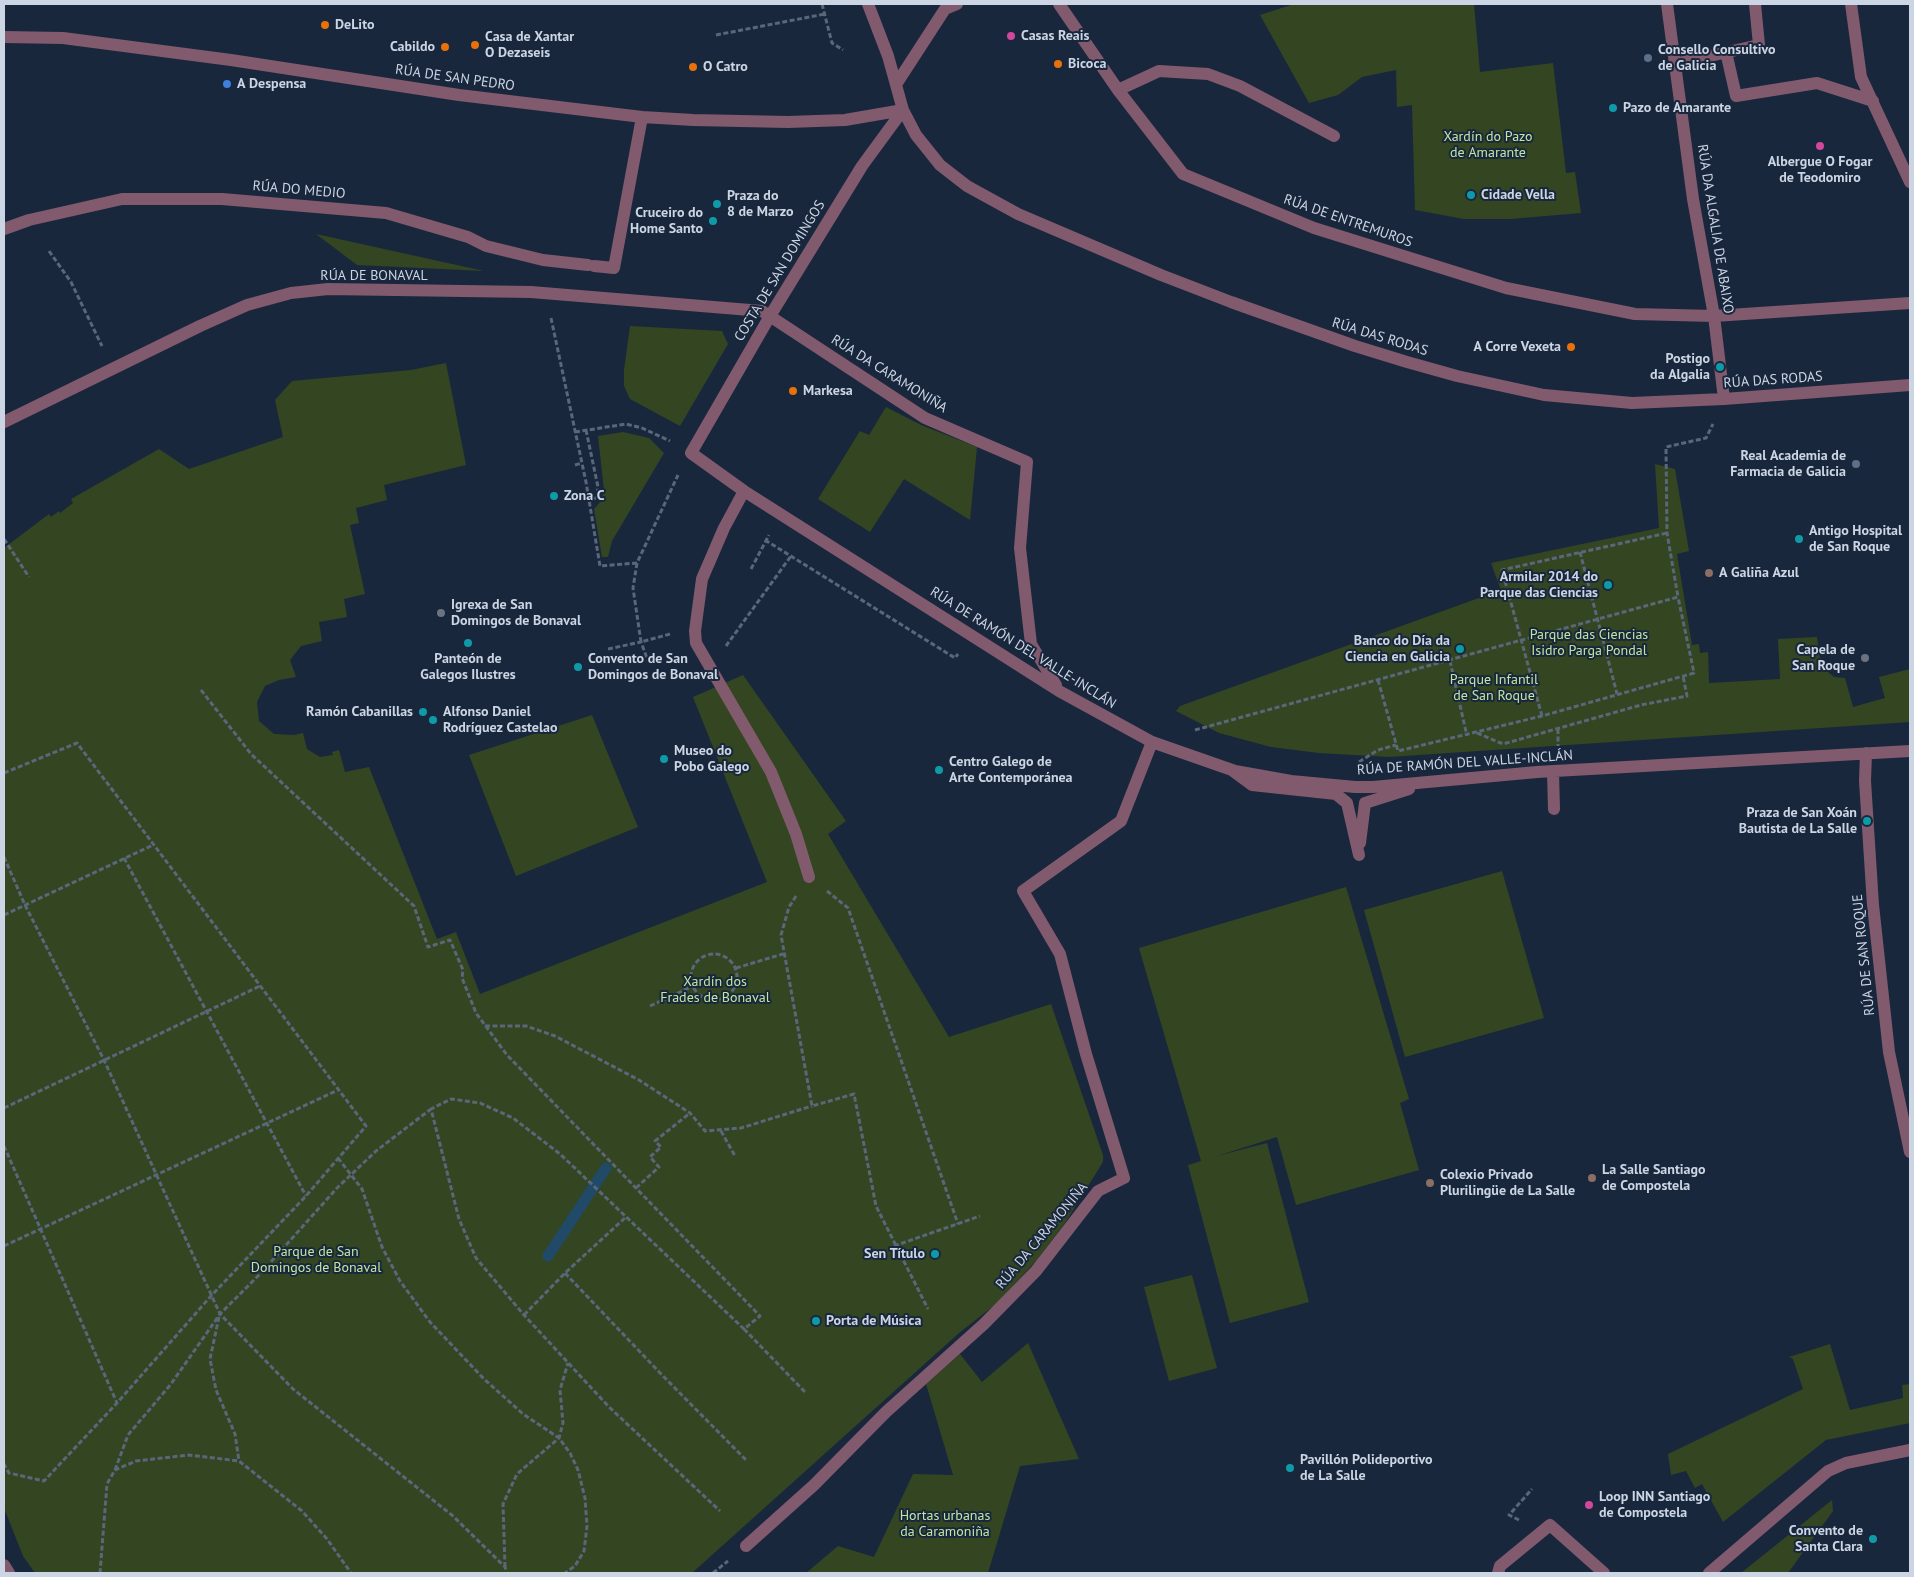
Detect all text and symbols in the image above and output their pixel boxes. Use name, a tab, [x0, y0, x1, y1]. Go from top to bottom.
place label: DeLito	[335, 17, 374, 33]
marker: DeLito	[319, 19, 331, 31]
place label: Casas Reais	[1021, 28, 1089, 44]
place label: Casa de Xantar O Dezaseis	[485, 29, 574, 62]
marker: Casas Reais	[1005, 30, 1017, 42]
place label: Cabildo	[390, 39, 435, 55]
marker: Casa de Xantar O Dezaseis	[469, 39, 481, 51]
marker: Cabildo	[439, 41, 451, 53]
place label: Consello Consultivo de Galicia	[1658, 42, 1776, 74]
marker: Consello Consultivo de Galicia	[1642, 52, 1654, 64]
place label: Bicoca	[1068, 56, 1106, 72]
marker: Bicoca	[1052, 58, 1064, 70]
place label: O Catro	[703, 59, 748, 75]
street label: RÚA DE SAN PEDRO	[394, 61, 516, 95]
marker: O Catro	[687, 61, 699, 73]
place label: A Despensa	[237, 76, 306, 92]
marker: A Despensa	[221, 78, 233, 90]
place label: Pazo de Amarante	[1623, 100, 1731, 116]
marker: Pazo de Amarante	[1607, 102, 1619, 114]
park label: Xardín do Pazo de Amarante	[1443, 129, 1533, 162]
marker: Albergue O Fogar de Teodomiro	[1814, 140, 1826, 152]
street label: RÚA DA ALGALIA DE ABAIXO	[1693, 143, 1737, 315]
place label: Albergue O Fogar de Teodomiro	[1768, 154, 1872, 186]
street label: RÚA DO MEDIO	[252, 178, 346, 202]
place label: Cidade Vella	[1481, 187, 1555, 203]
place label: Praza do 8 de Marzo	[727, 188, 794, 220]
marker: Cidade Vella	[1465, 189, 1477, 201]
street label: RÚA DE ENTREMUROS	[1281, 191, 1415, 251]
street label: COSTA DE SAN DOMINGOS	[731, 197, 829, 345]
marker: Praza do 8 de Marzo	[711, 198, 723, 210]
place label: Cruceiro do Home Santo	[630, 205, 703, 238]
marker: Cruceiro do Home Santo	[707, 215, 719, 227]
street label: RÚA DE BONAVAL	[320, 268, 428, 284]
street label: RÚA DAS RODAS	[1330, 314, 1430, 360]
street label: RÚA DA CARAMONIÑA	[828, 331, 950, 417]
place label: A Corre Vexeta	[1474, 339, 1561, 355]
marker: A Corre Vexeta	[1565, 341, 1577, 353]
place label: Postigo da Algalia	[1650, 351, 1710, 384]
marker: Postigo da Algalia	[1714, 361, 1726, 373]
street label: RÚA DAS RODAS	[1723, 368, 1823, 392]
place label: Markesa	[803, 383, 853, 399]
marker: Markesa	[787, 385, 799, 397]
place label: Real Academia de Farmacia de Galicia	[1730, 448, 1846, 481]
marker: Real Academia de Farmacia de Galicia	[1850, 458, 1862, 470]
place label: Zona C	[564, 488, 604, 504]
marker: Zona C	[548, 490, 560, 502]
place label: Antigo Hospital de San Roque	[1809, 523, 1902, 556]
marker: Antigo Hospital de San Roque	[1793, 533, 1805, 545]
place label: A Galiña Azul	[1719, 565, 1799, 581]
marker: A Galiña Azul	[1703, 567, 1715, 579]
place label: Armilar 2014 do Parque das Ciencias	[1480, 569, 1598, 602]
marker: Armilar 2014 do Parque das Ciencias	[1602, 579, 1614, 591]
street label: RÚA DE RAMÓN DEL VALLE-INCLÁN	[927, 584, 1119, 712]
place label: Igrexa de San Domingos de Bonaval	[451, 597, 581, 630]
marker: Igrexa de San Domingos de Bonaval	[435, 607, 447, 619]
park label: Parque das Ciencias Isidro Parga Pondal	[1530, 627, 1648, 660]
place label: Banco do Día da Ciencia en Galicia	[1345, 633, 1450, 666]
marker: Panteón de Galegos Ilustres	[462, 637, 474, 649]
place label: Capela de San Roque	[1792, 642, 1855, 674]
marker: Banco do Día da Ciencia en Galicia	[1454, 643, 1466, 655]
place label: Panteón de Galegos Ilustres	[420, 651, 516, 684]
place label: Convento de San Domingos de Bonaval	[588, 651, 718, 684]
marker: Capela de San Roque	[1859, 652, 1871, 664]
marker: Convento de San Domingos de Bonaval	[572, 661, 584, 673]
park label: Parque Infantil de San Roque	[1450, 672, 1538, 704]
place label: Ramón Cabanillas	[306, 704, 413, 720]
place label: Alfonso Daniel Rodríguez Castelao	[443, 704, 558, 736]
marker: Ramón Cabanillas	[417, 706, 429, 718]
marker: Alfonso Daniel Rodríguez Castelao	[427, 714, 439, 726]
place label: Museo do Pobo Galego	[674, 743, 749, 776]
street label: RÚA DE RAMÓN DEL VALLE-INCLÁN	[1357, 747, 1573, 779]
marker: Museo do Pobo Galego	[658, 753, 670, 765]
place label: Centro Galego de Arte Contemporánea	[949, 754, 1073, 786]
marker: Centro Galego de Arte Contemporánea	[933, 764, 945, 776]
place label: Praza de San Xoán Bautista de La Salle	[1739, 805, 1857, 838]
marker: Praza de San Xoán Bautista de La Salle	[1861, 815, 1873, 827]
street label: RÚA DE SAN ROQUE	[1849, 893, 1879, 1017]
park label: Xardín dos Frades de Bonaval	[660, 974, 770, 1006]
place label: La Salle Santiago de Compostela	[1602, 1162, 1706, 1194]
place label: Colexio Privado Plurilingüe de La Salle	[1440, 1167, 1575, 1200]
marker: La Salle Santiago de Compostela	[1586, 1172, 1598, 1184]
marker: Colexio Privado Plurilingüe de La Salle	[1424, 1177, 1436, 1189]
street label: RÚA DA CARAMONIÑA	[993, 1179, 1091, 1293]
park label: Parque de San Domingos de Bonaval	[251, 1244, 381, 1276]
place label: Sen Título	[864, 1246, 925, 1262]
marker: Sen Título	[929, 1248, 941, 1260]
place label: Porta de Música	[826, 1313, 921, 1329]
marker: Porta de Música	[810, 1315, 822, 1327]
place label: Pavillón Polideportivo de La Salle	[1300, 1452, 1433, 1484]
marker: Pavillón Polideportivo de La Salle	[1284, 1462, 1296, 1474]
place label: Loop INN Santiago de Compostela	[1599, 1489, 1710, 1521]
marker: Loop INN Santiago de Compostela	[1583, 1499, 1595, 1511]
park label: Hortas urbanas da Caramoniña	[900, 1508, 990, 1540]
place label: Convento de Santa Clara	[1789, 1523, 1863, 1555]
marker: Convento de Santa Clara	[1867, 1533, 1879, 1545]

